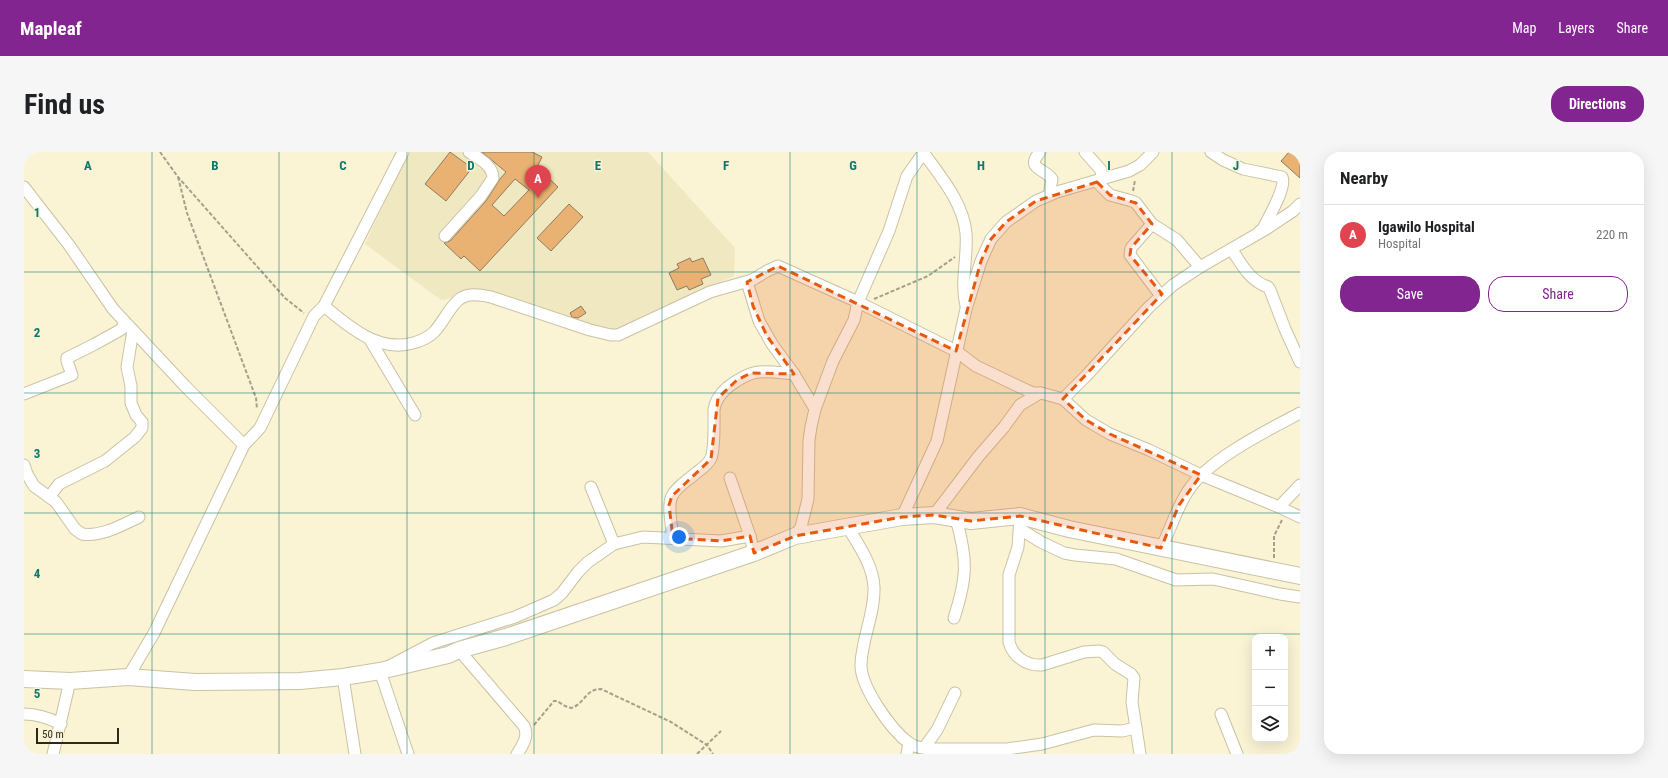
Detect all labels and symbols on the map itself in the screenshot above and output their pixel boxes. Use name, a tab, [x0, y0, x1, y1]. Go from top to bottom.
text: A	[84, 158, 92, 173]
text: B	[211, 158, 219, 173]
text: C	[339, 158, 347, 173]
text: D	[467, 158, 475, 173]
text: E	[595, 158, 602, 173]
text: F	[723, 158, 729, 173]
text: G	[849, 158, 857, 173]
text: H	[977, 158, 985, 173]
text: I	[1107, 158, 1111, 173]
text: J	[1233, 158, 1239, 173]
pin: A	[525, 165, 551, 198]
text: 1	[34, 205, 40, 220]
text: 2	[34, 325, 41, 340]
text: 3	[34, 446, 40, 461]
your location	[669, 527, 689, 547]
text: 4	[34, 566, 41, 581]
text: 5	[34, 686, 41, 701]
scale bar	[36, 726, 119, 745]

